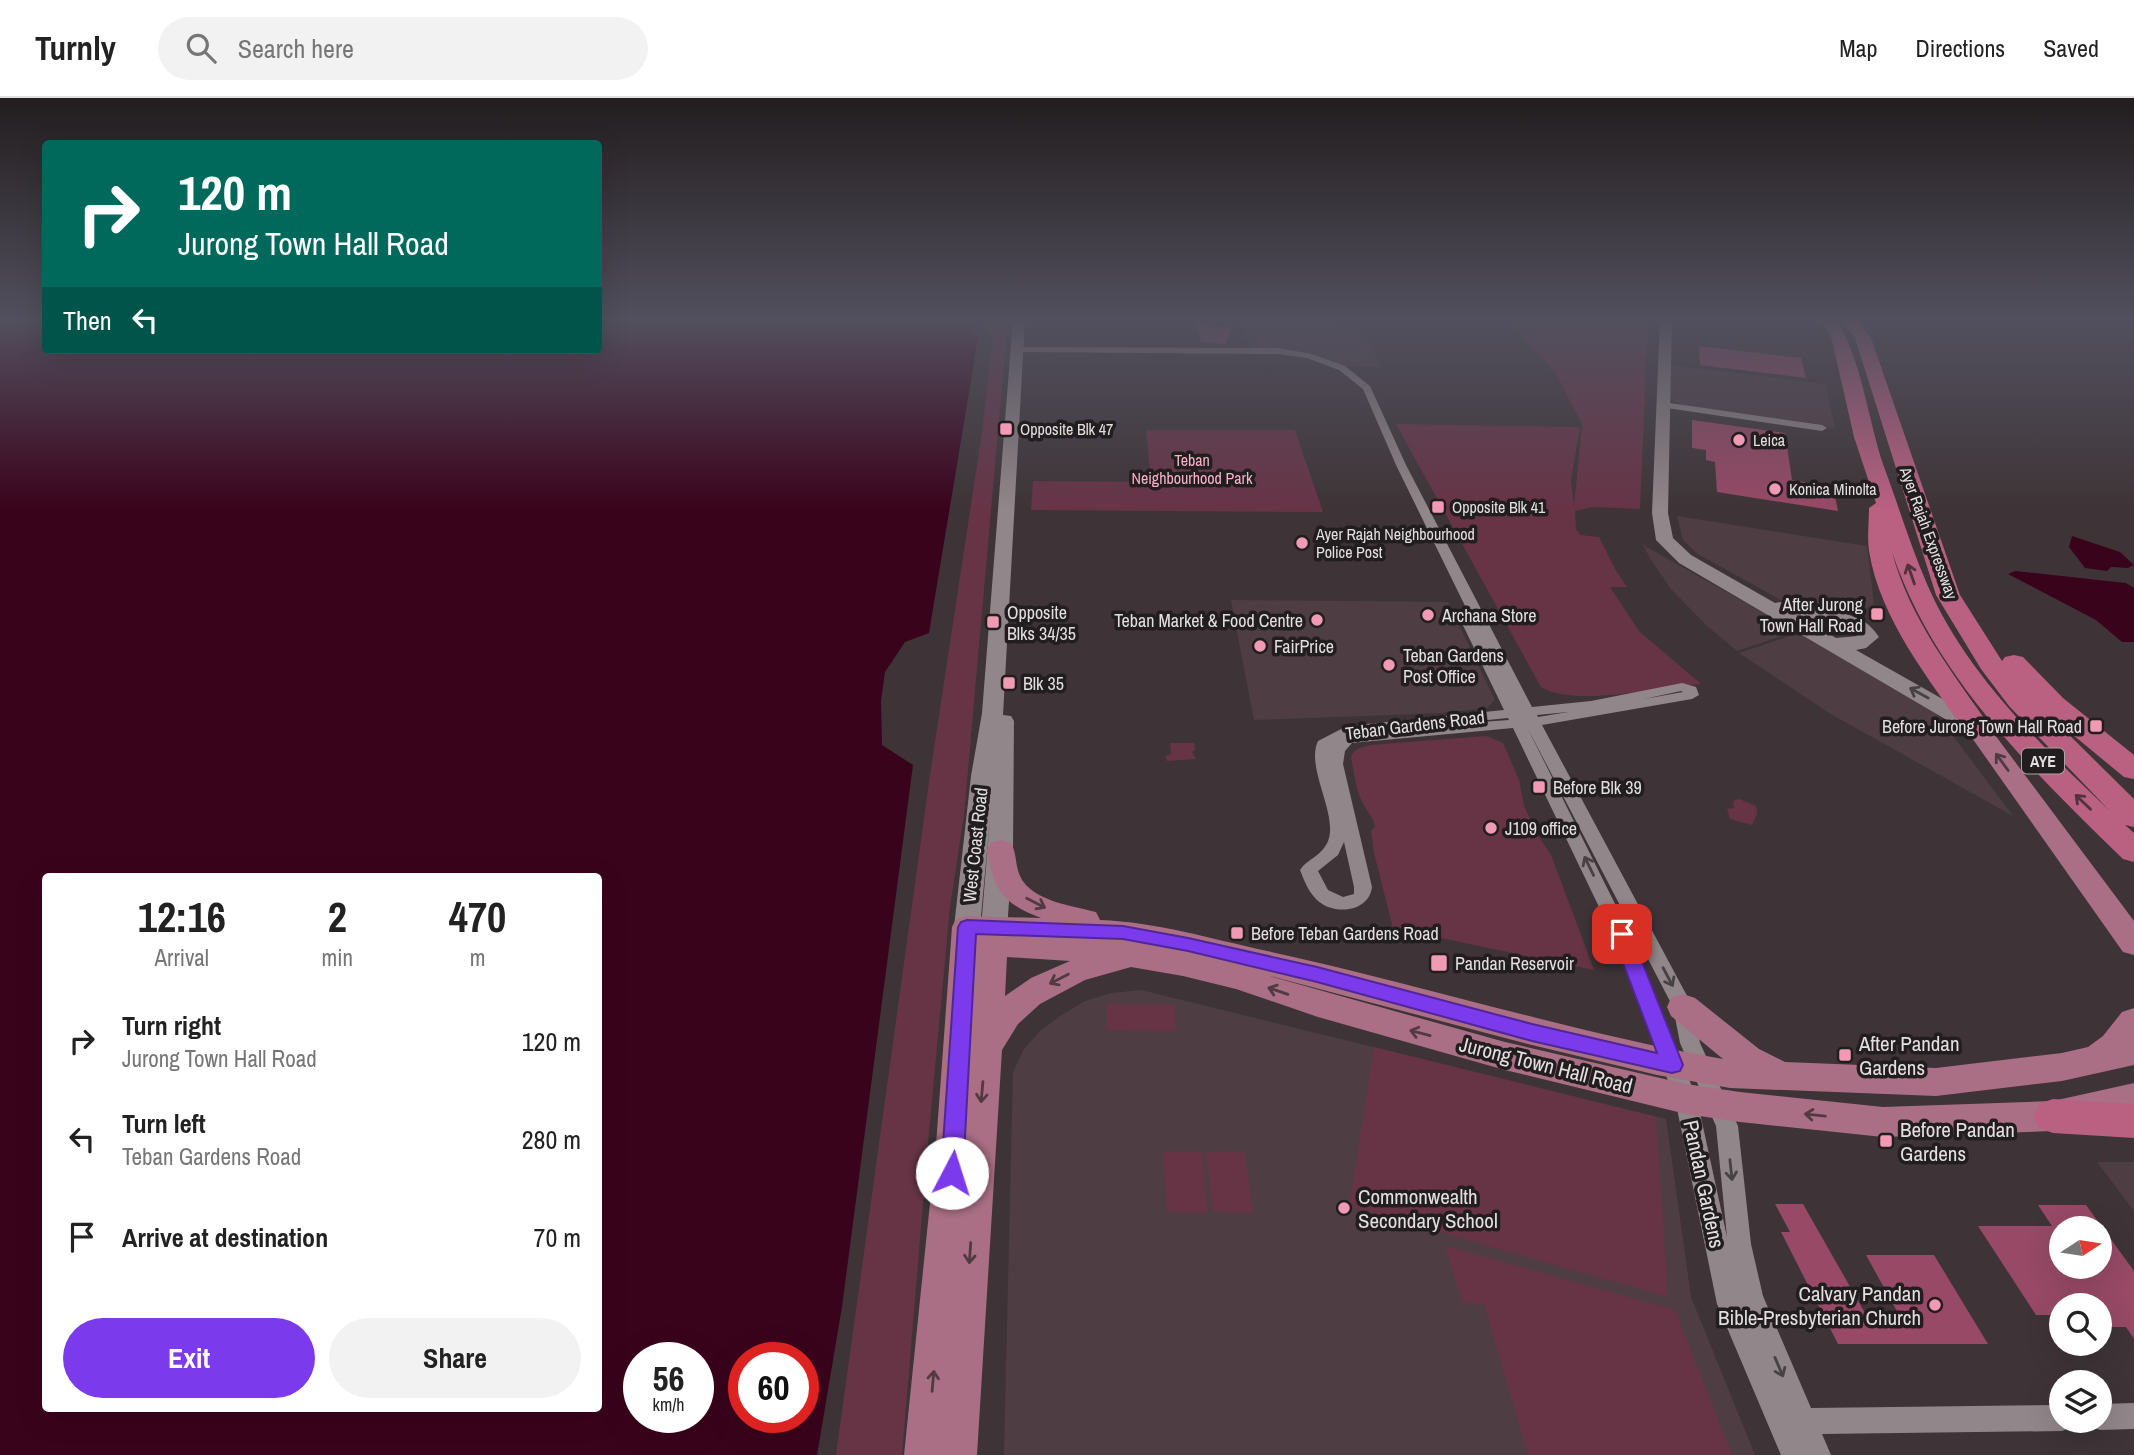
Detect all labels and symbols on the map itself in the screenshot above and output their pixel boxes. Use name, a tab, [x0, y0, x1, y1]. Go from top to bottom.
place label: Opposite Blk 47	[1020, 418, 1113, 440]
marker: Opposite Blk 47	[998, 421, 1014, 437]
place label: Leica	[1753, 429, 1786, 451]
marker: Leica	[1731, 432, 1747, 448]
park label: Teban Neighbourhood Park	[1131, 449, 1253, 489]
street label: Ayer Rajah Expressway	[1895, 463, 1963, 603]
place label: Konica Minolta	[1789, 478, 1877, 500]
marker: Konica Minolta	[1767, 481, 1783, 497]
place label: Opposite Blk 41	[1452, 496, 1546, 518]
marker: Opposite Blk 41	[1430, 499, 1446, 515]
place label: Ayer Rajah Neighbourhood Police Post	[1315, 523, 1475, 563]
marker: Ayer Rajah Neighbourhood Police Post	[1294, 535, 1310, 551]
one-way arrow	[1904, 563, 1916, 585]
place label: After Jurong Town Hall Road	[1760, 592, 1864, 638]
place label: Opposite Blks 34/35	[1007, 600, 1076, 646]
place label: Archana Store	[1441, 603, 1536, 628]
marker: After Jurong Town Hall Road	[1869, 606, 1885, 622]
marker: Archana Store	[1420, 607, 1436, 623]
place label: Teban Market & Food Centre	[1114, 608, 1303, 633]
marker: Teban Market & Food Centre	[1309, 612, 1325, 628]
marker: Opposite Blks 34/35	[985, 614, 1001, 630]
place label: FairPrice	[1274, 634, 1334, 659]
marker: FairPrice	[1252, 638, 1268, 654]
place label: Teban Gardens Post Office	[1403, 643, 1504, 689]
marker: Teban Gardens Post Office	[1381, 657, 1397, 673]
place label: Blk 35	[1023, 671, 1064, 696]
marker: Blk 35	[1001, 675, 1017, 691]
one-way arrow	[1910, 686, 1930, 700]
street label: Teban Gardens Road	[1344, 704, 1486, 746]
place label: Before Jurong Town Hall Road	[1882, 714, 2082, 739]
marker: Before Jurong Town Hall Road	[2088, 718, 2104, 734]
road number: AYE	[2022, 748, 2064, 774]
one-way arrow	[1995, 753, 2009, 772]
place label: Before Blk 39	[1553, 775, 1642, 800]
marker: Before Blk 39	[1531, 779, 1547, 795]
street label: West Coast Road	[957, 786, 993, 904]
one-way arrow	[2074, 794, 2092, 810]
place label: J109 office	[1505, 816, 1577, 841]
marker: J109 office	[1483, 820, 1499, 836]
one-way arrow	[1581, 856, 1594, 877]
one-way arrow	[1025, 896, 1046, 910]
pin	[1592, 904, 1652, 964]
place label: Before Teban Gardens Road	[1251, 921, 1439, 946]
marker: Before Teban Gardens Road	[1229, 925, 1245, 941]
place label: Pandan Reservoir	[1455, 951, 1574, 976]
marker: Pandan Reservoir	[1429, 953, 1449, 973]
one-way arrow	[1661, 967, 1675, 987]
one-way arrow	[1049, 973, 1070, 987]
one-way arrow	[1267, 984, 1289, 997]
one-way arrow	[1409, 1026, 1432, 1039]
street label: Jurong Town Hall Road	[1456, 1029, 1636, 1101]
place label: After Pandan Gardens	[1858, 1029, 1960, 1082]
marker: After Pandan Gardens	[1837, 1047, 1853, 1063]
one-way arrow	[975, 1080, 988, 1102]
one-way arrow	[1805, 1108, 1827, 1121]
place label: Before Pandan Gardens	[1900, 1115, 2015, 1168]
street label: Pandan Gardens	[1676, 1117, 1732, 1251]
marker: Before Pandan Gardens	[1878, 1133, 1894, 1149]
position arrow	[915, 1136, 989, 1210]
one-way arrow	[1725, 1158, 1738, 1180]
place label: Commonwealth Secondary School	[1358, 1182, 1498, 1235]
marker: Commonwealth Secondary School	[1336, 1200, 1352, 1216]
north arrow	[2049, 1216, 2112, 1279]
one-way arrow	[963, 1241, 976, 1264]
place label: Calvary Pandan Bible-Presbyterian Church	[1718, 1279, 1921, 1332]
marker: Calvary Pandan Bible-Presbyterian Church	[1927, 1297, 1943, 1313]
speed limit sign: 60	[728, 1342, 819, 1433]
one-way arrow	[1774, 1355, 1787, 1377]
one-way arrow	[927, 1370, 940, 1393]

